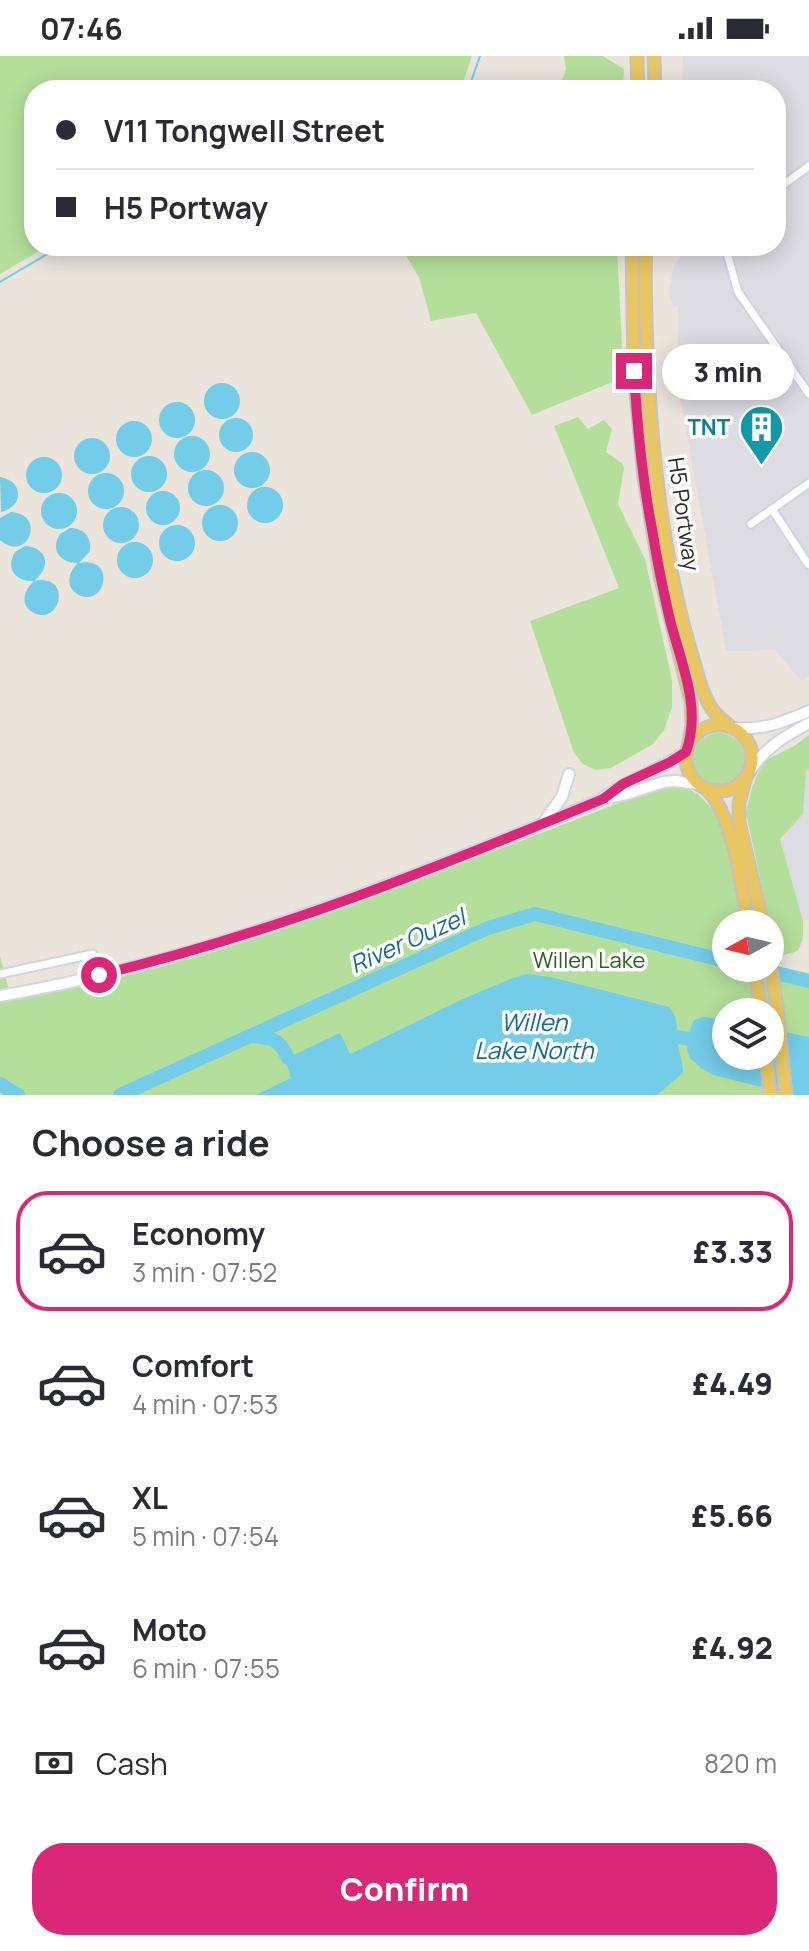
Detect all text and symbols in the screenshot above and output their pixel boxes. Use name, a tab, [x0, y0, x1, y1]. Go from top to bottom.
text: 07:46	[40, 8, 123, 49]
text: V11 Tongwell Street	[104, 110, 385, 151]
text: H5 Portway	[104, 187, 268, 228]
callout: 3 min	[662, 343, 794, 399]
route end	[616, 353, 652, 389]
text: 3 min	[694, 354, 762, 390]
building icon: TNT	[737, 403, 785, 466]
place label: TNT	[688, 412, 731, 442]
street label: H5 Portway	[661, 455, 707, 573]
water label: River Ouzel	[344, 899, 473, 980]
north arrow	[712, 910, 784, 982]
map controls	[712, 910, 784, 1070]
park label: Willen Lake	[533, 945, 645, 975]
route start	[81, 957, 117, 993]
button: layers	[712, 998, 784, 1070]
water label: Willen Lake North	[474, 1005, 594, 1066]
text: Choose a ride	[32, 1118, 270, 1167]
text: Economy	[132, 1213, 265, 1254]
icon: car	[36, 1215, 108, 1287]
text: £3.33	[693, 1231, 773, 1272]
text: 3 min · 07:52	[132, 1254, 277, 1290]
text: Comfort	[132, 1345, 254, 1386]
icon: car	[36, 1347, 108, 1419]
text: £4.49	[692, 1363, 773, 1404]
text: 4 min · 07:53	[132, 1386, 278, 1422]
text: XL	[132, 1477, 168, 1518]
icon: car	[36, 1479, 108, 1551]
text: £5.66	[691, 1495, 773, 1536]
text: 5 min · 07:54	[132, 1518, 279, 1554]
text: Moto	[132, 1609, 207, 1650]
icon: car	[36, 1611, 108, 1683]
text: £4.92	[692, 1627, 773, 1668]
text: 6 min · 07:55	[132, 1650, 280, 1686]
icon: cash	[32, 1741, 76, 1785]
text: Cash	[96, 1743, 168, 1784]
text: 820 m	[704, 1745, 777, 1781]
button: Confirm	[32, 1843, 777, 1935]

